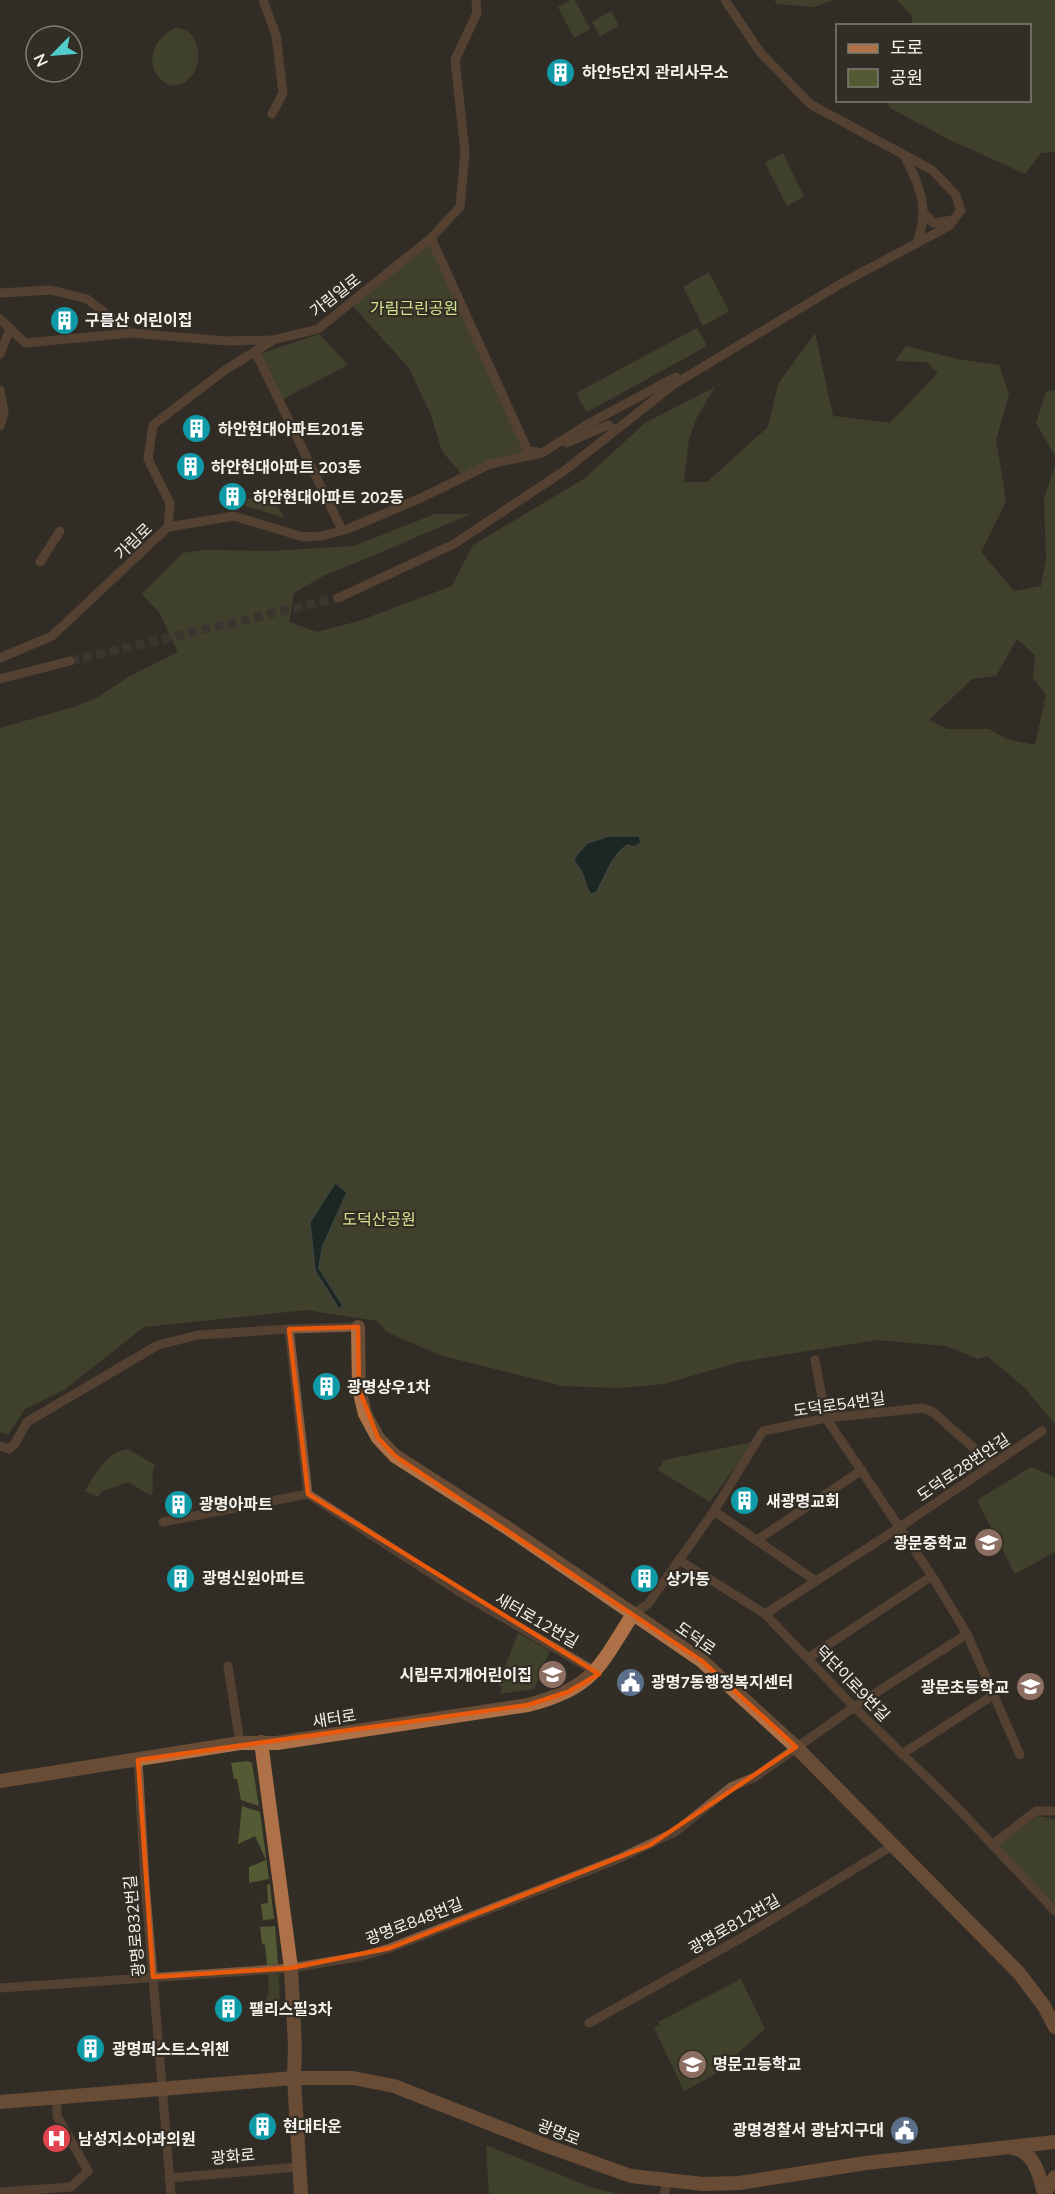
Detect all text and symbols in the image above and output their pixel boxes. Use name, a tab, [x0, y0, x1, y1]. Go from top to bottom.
north arrow	[24, 24, 84, 84]
legend	[836, 24, 1031, 102]
text: 도로	[890, 36, 923, 59]
text: N	[29, 51, 52, 70]
building icon: 하안5단지 관리사무소	[545, 56, 577, 88]
place label: 하안5단지 관리사무소	[582, 62, 729, 82]
text: 공원	[890, 66, 923, 89]
street label: 가림일로	[306, 269, 365, 321]
park label: 가림근린공원	[370, 298, 458, 318]
building icon: 구름산 어린이집	[48, 304, 80, 336]
place label: 구름산 어린이집	[85, 310, 192, 330]
building icon: 하안현대아파트201동	[181, 413, 213, 445]
place label: 하안현대아파트201동	[218, 419, 365, 439]
building icon: 하안현대아파트 203동	[174, 451, 206, 483]
place label: 하안현대아파트 203동	[211, 457, 362, 477]
building icon: 하안현대아파트 202동	[216, 481, 248, 513]
place label: 하안현대아파트 202동	[253, 487, 404, 507]
street label: 가림로	[110, 518, 156, 564]
park label: 도덕산공원	[342, 1209, 416, 1229]
building icon: 광명상우1차	[310, 1371, 342, 1403]
place label: 광명상우1차	[347, 1377, 430, 1397]
street label: 도덕로54번길	[792, 1388, 886, 1420]
street label: 도덕로28번안길	[913, 1429, 1013, 1505]
building icon: 새광명교회	[729, 1485, 761, 1517]
building icon: 광명아파트	[162, 1488, 194, 1520]
place label: 새광명교회	[766, 1491, 840, 1511]
place label: 광명아파트	[199, 1494, 273, 1514]
school or university icon: 광문중학교	[972, 1527, 1004, 1559]
place label: 광문중학교	[893, 1533, 967, 1553]
building icon: 광명신원아파트	[165, 1562, 197, 1594]
building icon: 상가동	[629, 1563, 661, 1595]
place label: 광명신원아파트	[202, 1568, 305, 1588]
place label: 상가동	[666, 1569, 710, 1589]
street label: 새터로12번길	[492, 1588, 582, 1652]
street label: 도덕로	[672, 1617, 720, 1659]
street label: 덕단이로9번길	[812, 1641, 894, 1725]
school or university icon: 시립무지개어린이집	[537, 1659, 569, 1691]
place label: 시립무지개어린이집	[400, 1665, 532, 1685]
public building icon: 광명7동행정복지센터	[614, 1666, 646, 1698]
school or university icon: 광문초등학교	[1014, 1671, 1046, 1703]
place label: 광명7동행정복지센터	[651, 1672, 793, 1692]
place label: 광문초등학교	[921, 1677, 1009, 1697]
street label: 새터로	[311, 1705, 358, 1731]
street label: 광명로832번길	[120, 1874, 148, 1978]
street label: 광명로812번길	[685, 1890, 783, 1958]
street label: 광명로848번길	[363, 1893, 465, 1949]
building icon: 팰리스필3차	[212, 1993, 244, 2025]
place label: 팰리스필3차	[249, 1999, 332, 2019]
building icon: 광명퍼스트스위첸	[75, 2033, 107, 2065]
place label: 광명퍼스트스위첸	[112, 2039, 230, 2059]
school or university icon: 명문고등학교	[676, 2048, 708, 2080]
place label: 명문고등학교	[713, 2054, 802, 2074]
building icon: 현대타운	[246, 2110, 278, 2142]
public building icon: 광명경찰서 광남지구대	[889, 2114, 921, 2146]
street label: 광명로	[535, 2115, 583, 2149]
place label: 현대타운	[283, 2116, 342, 2136]
place label: 광명경찰서 광남지구대	[732, 2120, 884, 2140]
hospital icon: 남성지소아과의원	[41, 2123, 73, 2155]
place label: 남성지소아과의원	[78, 2129, 196, 2149]
street label: 광화로	[210, 2144, 256, 2168]

